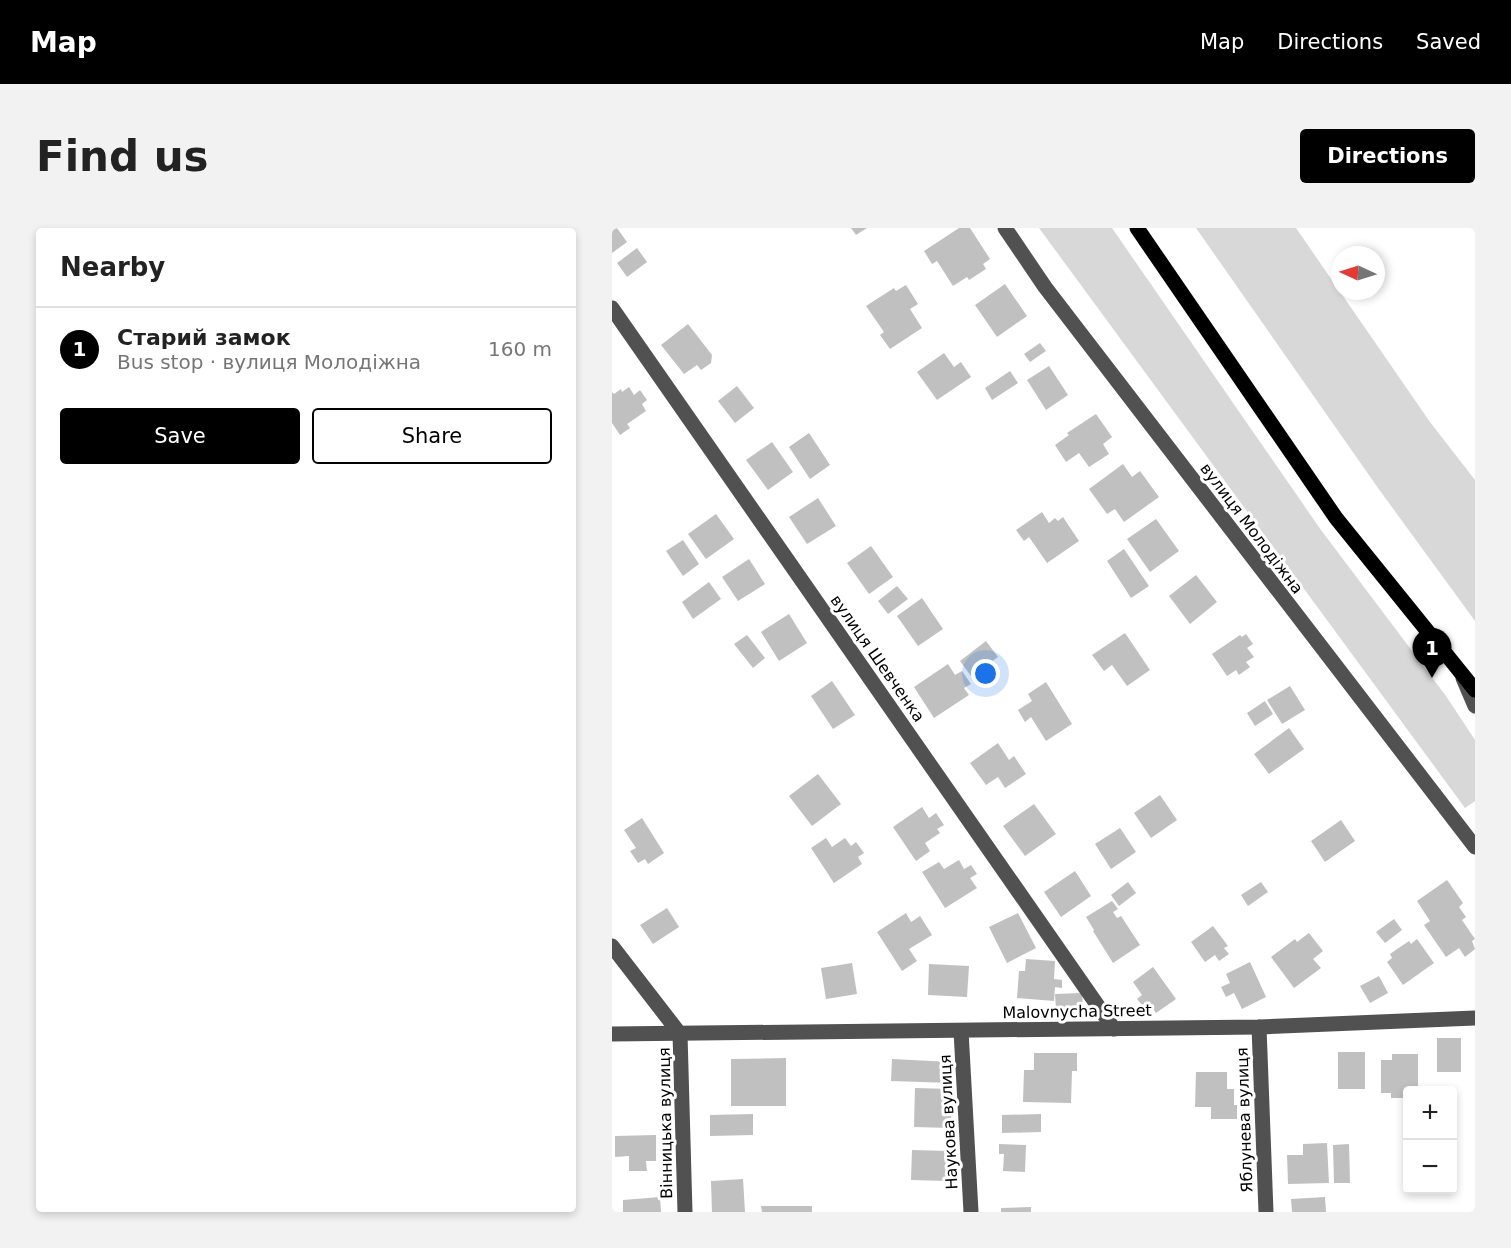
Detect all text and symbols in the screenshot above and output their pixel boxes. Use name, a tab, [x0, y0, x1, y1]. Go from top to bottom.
text: Map	[30, 26, 97, 59]
text: Map	[1200, 30, 1244, 54]
text: Directions	[1277, 30, 1383, 54]
text: Saved	[1416, 30, 1481, 54]
button: Directions	[1300, 129, 1475, 183]
text: Find us	[36, 132, 209, 181]
north arrow	[1331, 246, 1385, 300]
text: Nearby	[60, 252, 165, 282]
text: Старий замок	[117, 325, 291, 350]
text: 1	[73, 337, 86, 361]
text: 160 m	[488, 337, 552, 361]
text: Bus stop · вулиця Молодіжна	[117, 350, 421, 374]
button: Save	[60, 408, 300, 464]
button: Share	[312, 408, 552, 464]
street label: вулиця Молодіжна	[1196, 459, 1307, 597]
street label: вулиця Шевченка	[827, 591, 929, 725]
pin: 1	[1412, 628, 1452, 678]
your location	[971, 659, 1000, 688]
street label: Malovnycha Street	[1002, 1001, 1152, 1022]
street label: Вінницька вулиця	[655, 1047, 676, 1199]
street label: Яблунева вулиця	[1232, 1047, 1257, 1193]
street label: Наукова вулиця	[935, 1054, 962, 1190]
map controls	[1403, 1086, 1457, 1194]
button: +	[1403, 1086, 1457, 1140]
button: −	[1403, 1140, 1457, 1194]

